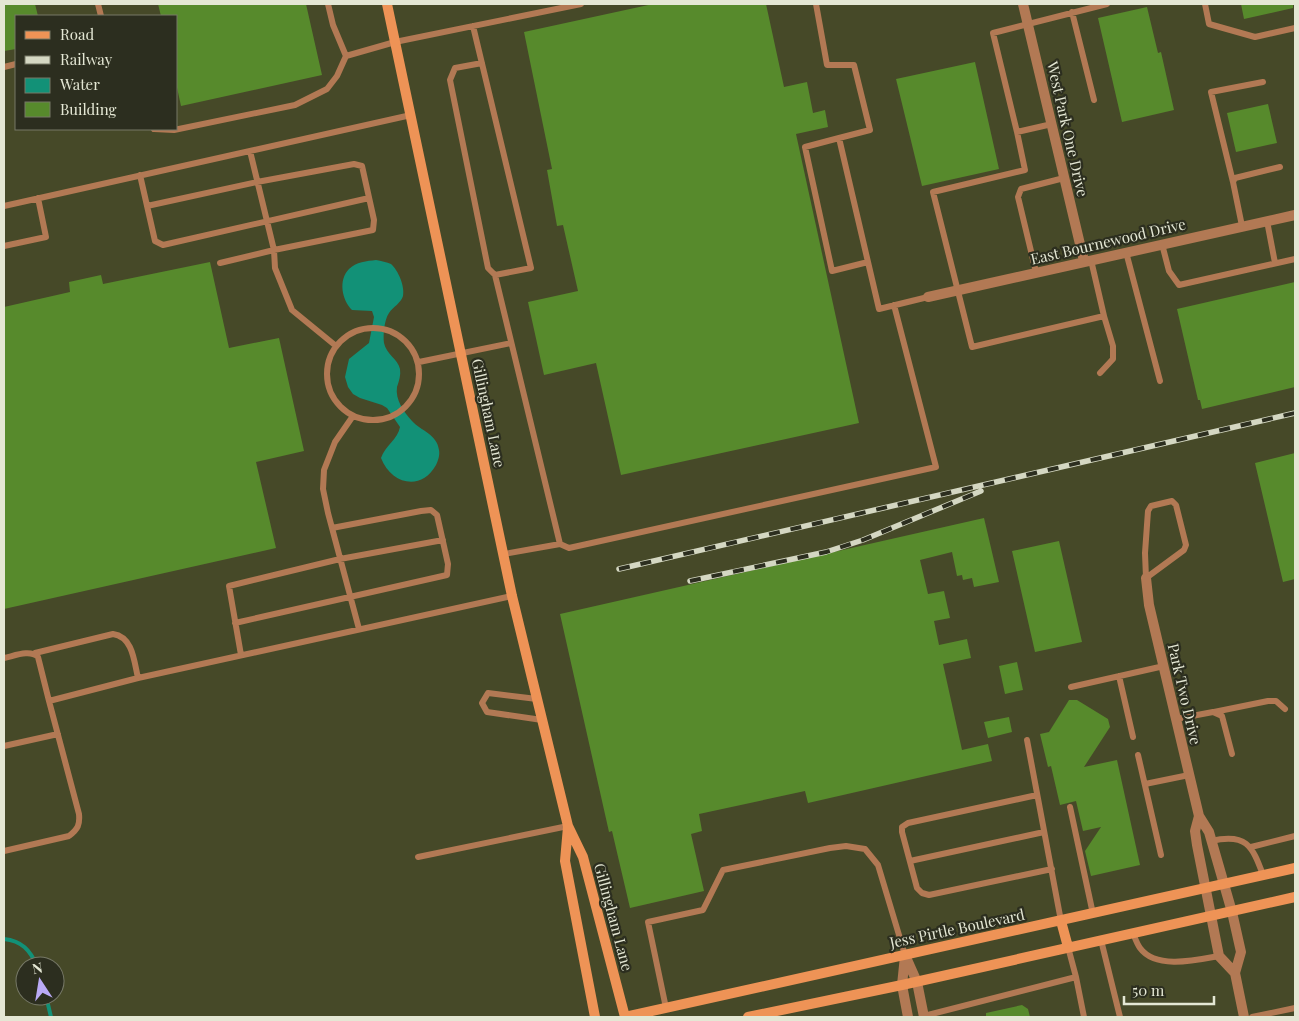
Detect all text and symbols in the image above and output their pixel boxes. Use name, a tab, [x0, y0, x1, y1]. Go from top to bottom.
legend	[15, 15, 178, 130]
text: Road	[60, 24, 94, 44]
text: Railway	[60, 49, 113, 69]
street label: West Park One Drive	[1043, 59, 1093, 199]
text: Water	[59, 74, 100, 94]
text: Building	[60, 99, 117, 119]
street label: East Bournewood Drive	[1029, 213, 1187, 269]
street label: Gillingham Lane	[468, 357, 510, 469]
street label: Park Two Drive	[1164, 641, 1206, 747]
street label: Gillingham Lane	[590, 861, 638, 973]
street label: Jess Pirtle Boulevard	[887, 904, 1027, 952]
north arrow	[15, 956, 65, 1006]
text: N	[30, 957, 44, 978]
scale bar	[1124, 974, 1214, 1006]
text: 50 m	[1132, 980, 1165, 1000]

